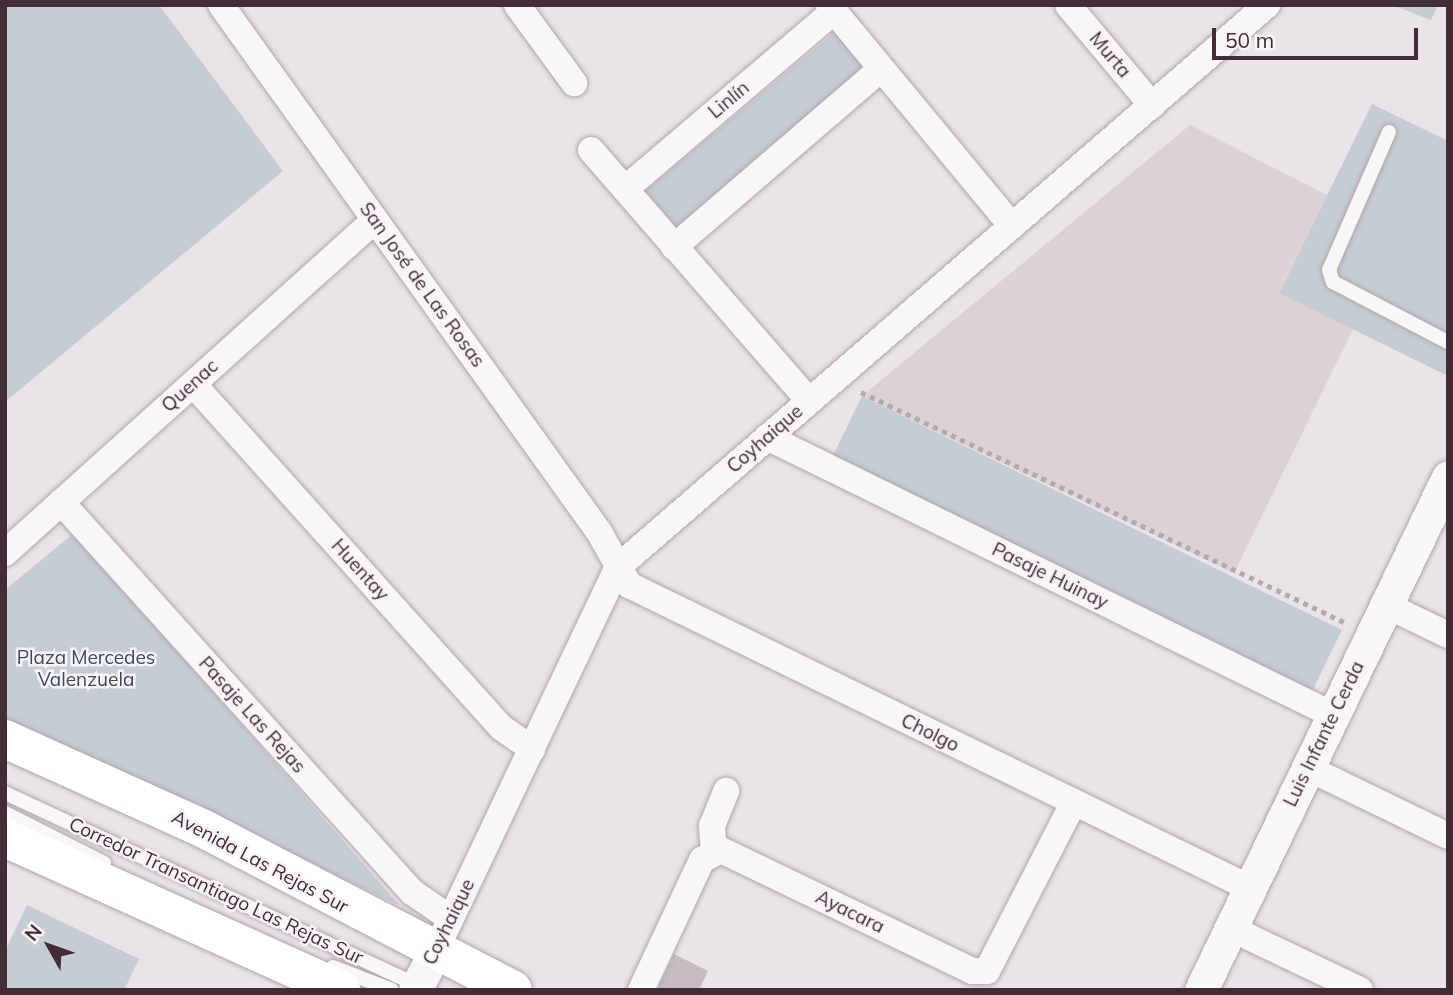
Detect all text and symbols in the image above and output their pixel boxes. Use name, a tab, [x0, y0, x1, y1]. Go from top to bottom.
scale bar	[1215, 14, 1422, 58]
street label: Murta	[1084, 27, 1136, 83]
text: 50 m	[1225, 27, 1274, 53]
street label: Linlín	[704, 76, 754, 124]
street label: San José de Las Rosas	[355, 198, 489, 372]
street label: Quenac	[157, 355, 223, 417]
street label: Coyhaique	[722, 400, 808, 478]
street label: Huentay	[326, 534, 394, 606]
street label: Pasaje Huinay	[988, 538, 1112, 614]
park label: Plaza Mercedes Valenzuela	[17, 647, 155, 691]
street label: Pasaje Las Rejas	[194, 652, 310, 778]
street label: Luis Infante Cerda	[1279, 658, 1369, 810]
street label: Cholgo	[897, 709, 963, 757]
street label: Avenida Las Rejas Sur	[168, 806, 352, 918]
street label: Corredor Transantiago Las Rejas Sur	[65, 813, 367, 969]
street label: Coyhaique	[418, 875, 480, 969]
street label: Ayacara	[812, 886, 888, 938]
north arrow	[14, 911, 84, 981]
text: N	[19, 919, 47, 946]

